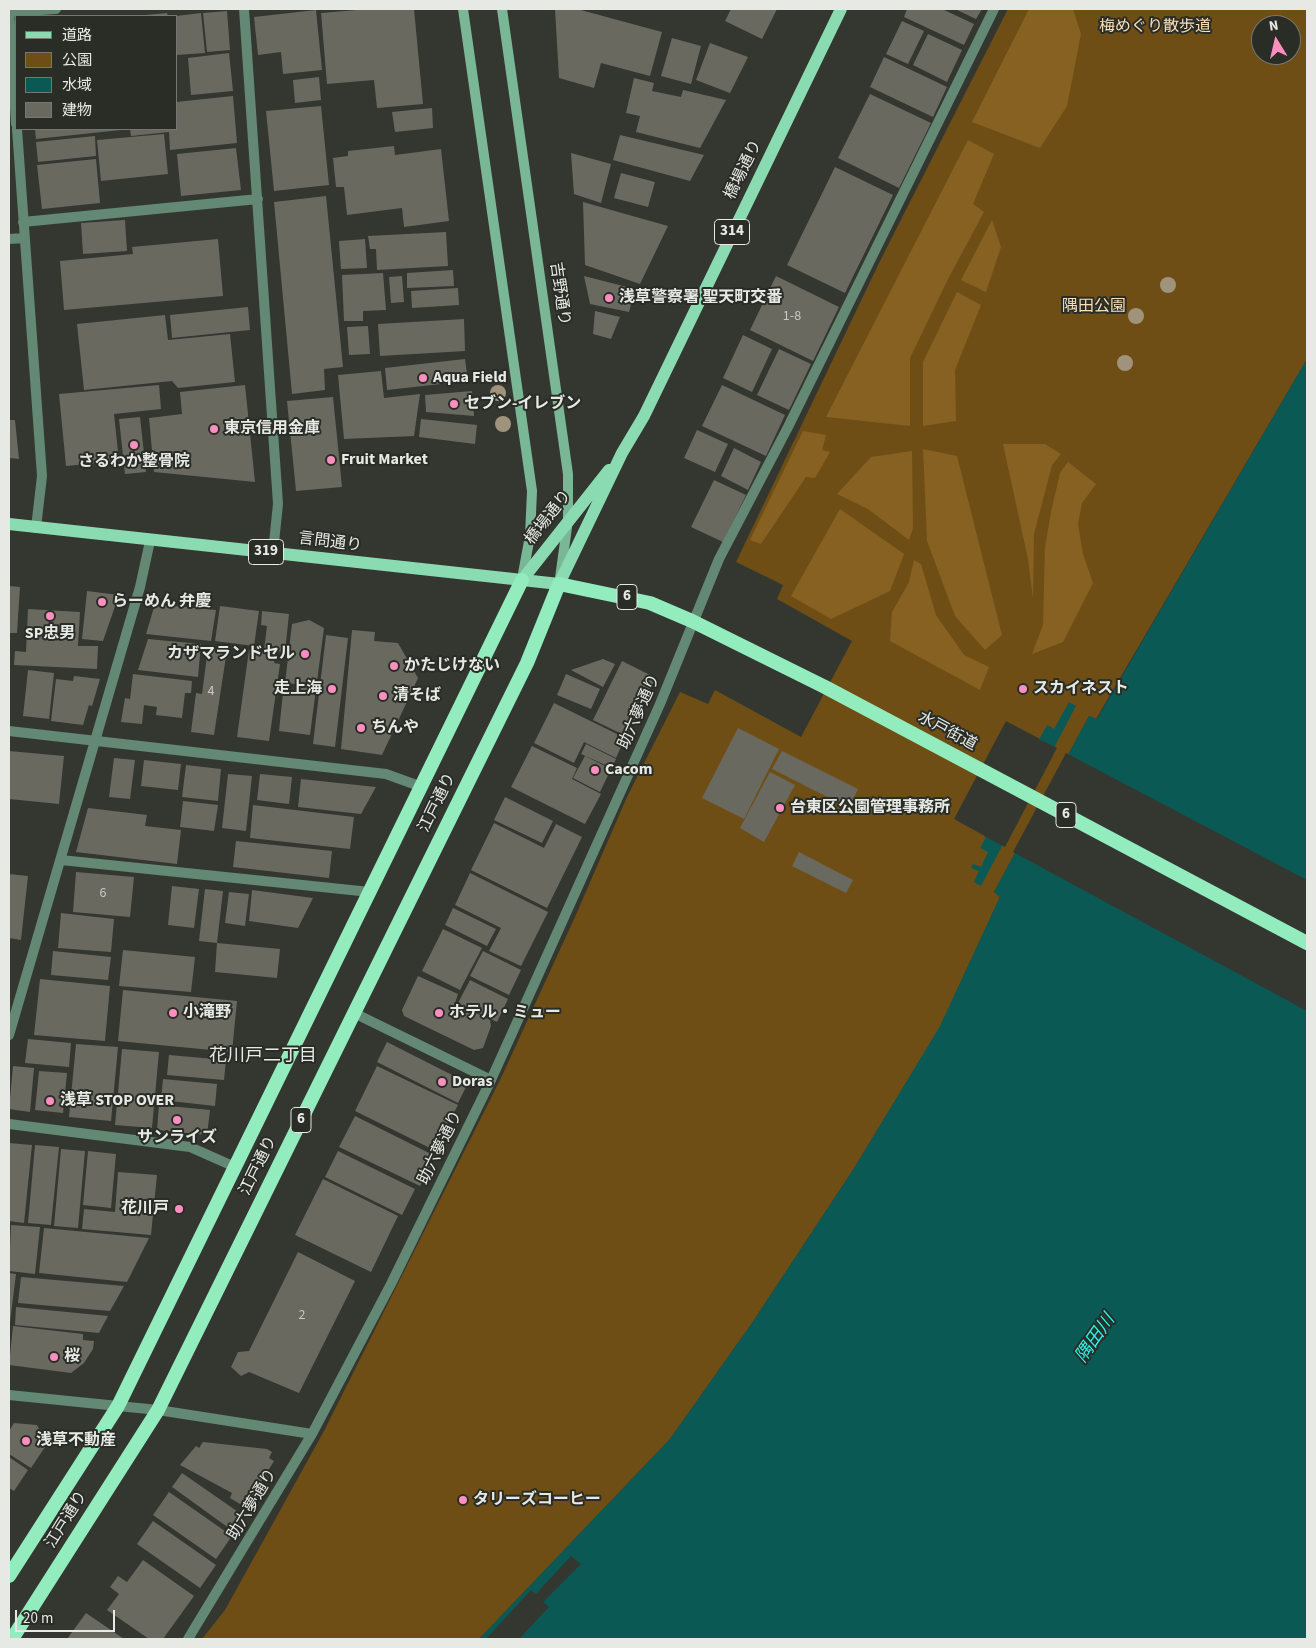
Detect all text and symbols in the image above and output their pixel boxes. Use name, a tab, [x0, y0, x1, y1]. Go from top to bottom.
legend	[15, 15, 178, 130]
north arrow	[1251, 15, 1301, 65]
text: N	[1268, 16, 1280, 37]
park label: 梅めぐり散歩道	[1099, 17, 1211, 37]
text: 道路	[62, 25, 92, 46]
text: 公園	[62, 50, 92, 71]
text: 水域	[62, 75, 92, 96]
text: 建物	[62, 100, 92, 121]
street label: 橋場通り	[721, 137, 767, 203]
road number: 314	[714, 220, 750, 244]
street label: 吉野通り	[545, 261, 573, 327]
place label: 浅草警察署 聖天町交番	[619, 288, 782, 308]
marker: 浅草警察署 聖天町交番	[603, 292, 615, 304]
park label: 隅田公園	[1062, 297, 1126, 317]
house number: 1-8	[783, 309, 801, 325]
place label: Aqua Field	[433, 368, 507, 388]
marker: Aqua Field	[417, 372, 429, 384]
place label: セブン-イレブン	[464, 394, 581, 414]
marker: セブン-イレブン	[448, 398, 460, 410]
place label: 東京信用金庫	[224, 419, 320, 439]
marker: 東京信用金庫	[208, 423, 220, 435]
marker: さるわか整骨院	[128, 439, 140, 451]
place label: Fruit Market	[341, 450, 428, 470]
place label: さるわか整骨院	[78, 452, 190, 472]
marker: Fruit Market	[325, 454, 337, 466]
street label: 橋場通り	[522, 487, 576, 549]
street label: 言問通り	[297, 530, 363, 556]
road number: 319	[248, 540, 284, 564]
road number: 6	[617, 584, 637, 610]
place label: らーめん 弁慶	[112, 592, 211, 612]
marker: らーめん 弁慶	[96, 596, 108, 608]
marker: SP忠男	[44, 610, 56, 622]
place label: SP忠男	[25, 624, 75, 644]
place label: カザマランドセル	[167, 644, 295, 664]
marker: カザマランドセル	[299, 648, 311, 660]
place label: かたじけない	[404, 656, 500, 676]
marker: かたじけない	[388, 660, 400, 672]
street label: 助六夢通り	[615, 672, 665, 752]
place label: 走上海	[274, 679, 322, 699]
place label: スカイネスト	[1033, 679, 1129, 699]
marker: 走上海	[326, 683, 338, 695]
marker: スカイネスト	[1017, 683, 1029, 695]
house number: 4	[208, 684, 214, 700]
place label: 清そば	[393, 686, 441, 706]
marker: 清そば	[377, 690, 389, 702]
street label: 水戸街道	[914, 709, 980, 755]
place label: ちんや	[371, 718, 419, 738]
marker: ちんや	[355, 722, 367, 734]
place label: Cacom	[605, 760, 652, 780]
marker: Cacom	[589, 764, 601, 776]
street label: 江戸通り	[415, 770, 461, 836]
place label: 台東区公園管理事務所	[790, 798, 950, 818]
marker: 台東区公園管理事務所	[774, 802, 786, 814]
road number: 6	[1056, 802, 1076, 828]
house number: 6	[100, 886, 106, 902]
place label: 小滝野	[183, 1003, 231, 1023]
place label: ホテル・ミュー	[449, 1003, 561, 1023]
marker: 小滝野	[167, 1007, 179, 1019]
marker: ホテル・ミュー	[433, 1007, 445, 1019]
district label: 花川戸二丁目	[209, 1046, 317, 1068]
place label: Doras	[452, 1072, 492, 1092]
marker: Doras	[436, 1076, 448, 1088]
place label: 浅草 STOP OVER	[60, 1091, 174, 1111]
marker: 浅草 STOP OVER	[44, 1095, 56, 1107]
road number: 6	[291, 1108, 311, 1132]
street label: 助六夢通り	[415, 1108, 467, 1188]
marker: サンライズ	[171, 1114, 183, 1126]
place label: サンライズ	[137, 1128, 217, 1148]
street label: 江戸通り	[236, 1133, 282, 1199]
place label: 花川戸	[121, 1199, 169, 1219]
marker: 花川戸	[173, 1203, 185, 1215]
house number: 2	[299, 1308, 305, 1324]
water label: 隅田川	[1072, 1311, 1120, 1367]
place label: 桜	[64, 1347, 80, 1367]
marker: 桜	[48, 1351, 60, 1363]
place label: 浅草不動産	[36, 1431, 116, 1451]
marker: 浅草不動産	[20, 1435, 32, 1447]
street label: 助六夢通り	[224, 1466, 282, 1544]
street label: 江戸通り	[42, 1488, 92, 1552]
place label: タリーズコーヒー	[473, 1490, 601, 1510]
marker: タリーズコーヒー	[457, 1494, 469, 1506]
scale bar	[18, 1600, 118, 1632]
text: 20 m	[23, 1608, 53, 1629]

